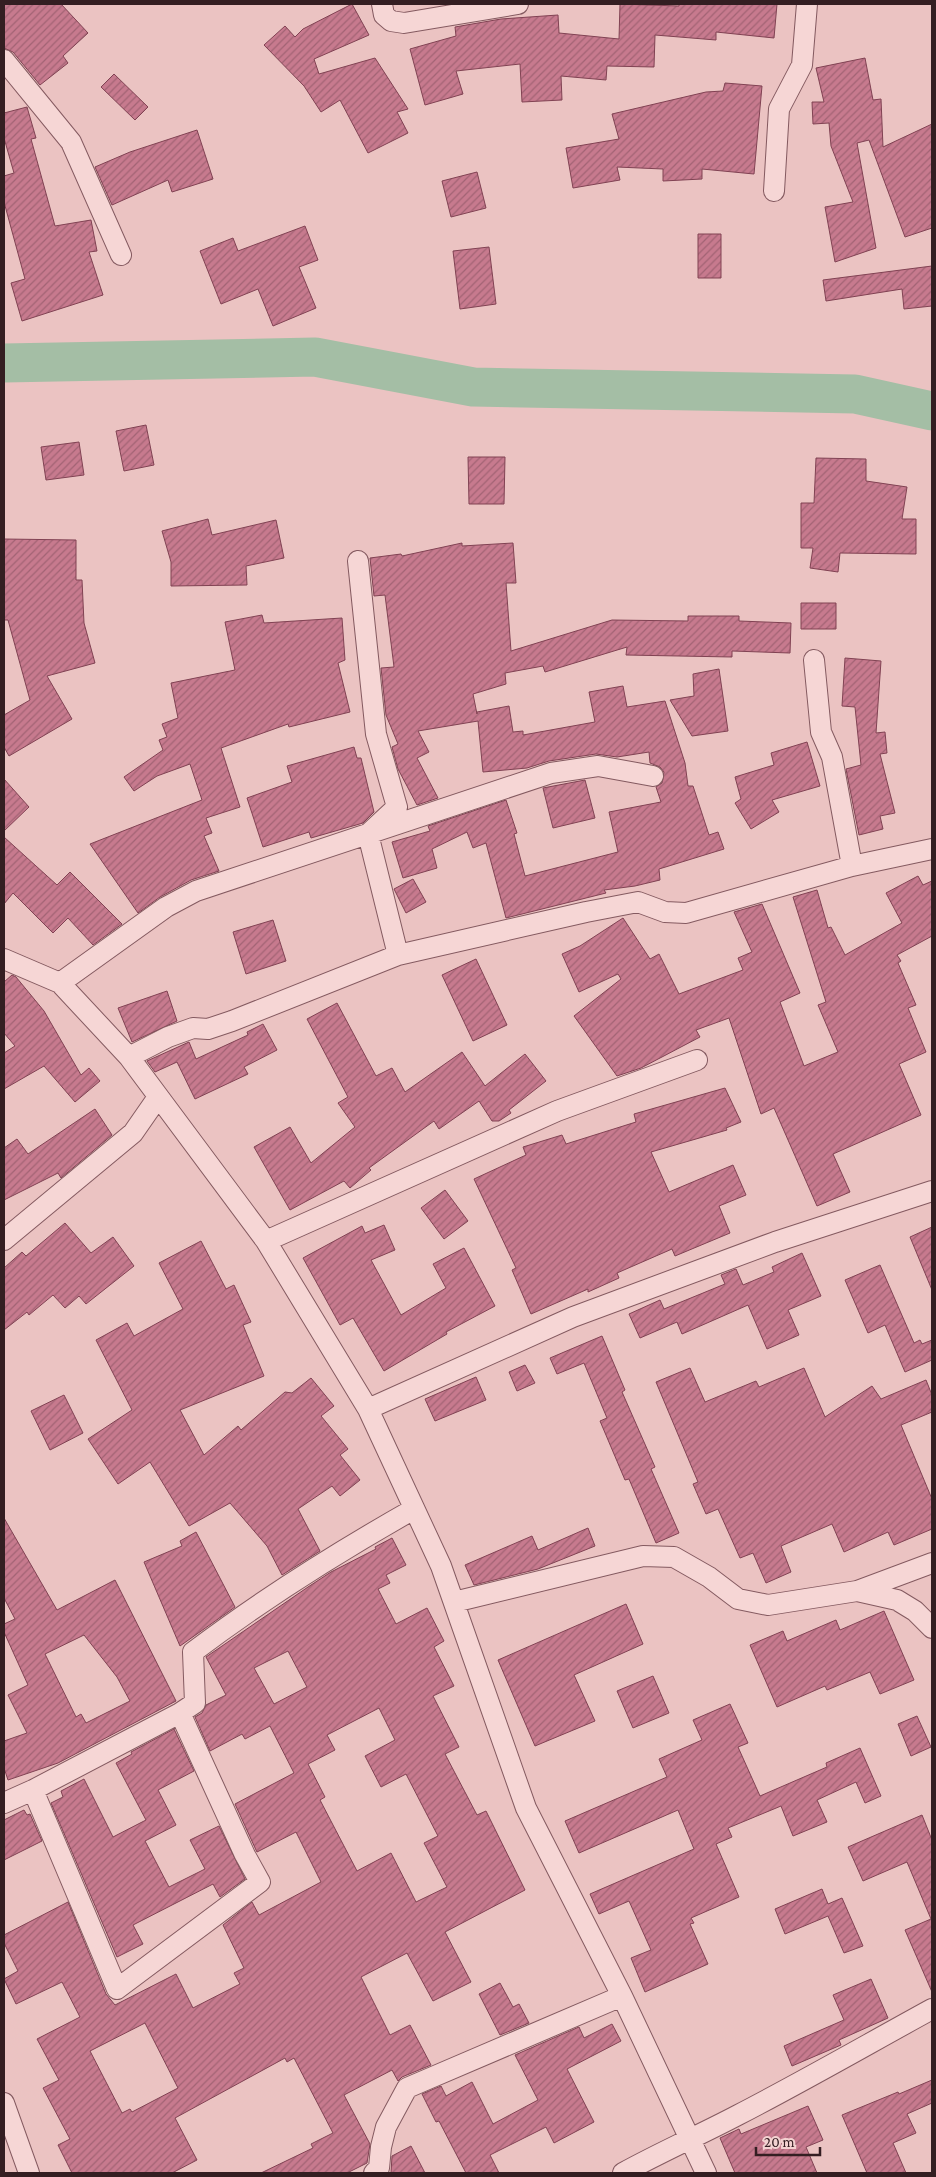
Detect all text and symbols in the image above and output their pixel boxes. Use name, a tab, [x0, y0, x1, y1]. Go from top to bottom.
scale bar	[756, 2124, 820, 2156]
text: 20 m	[764, 2134, 795, 2150]

